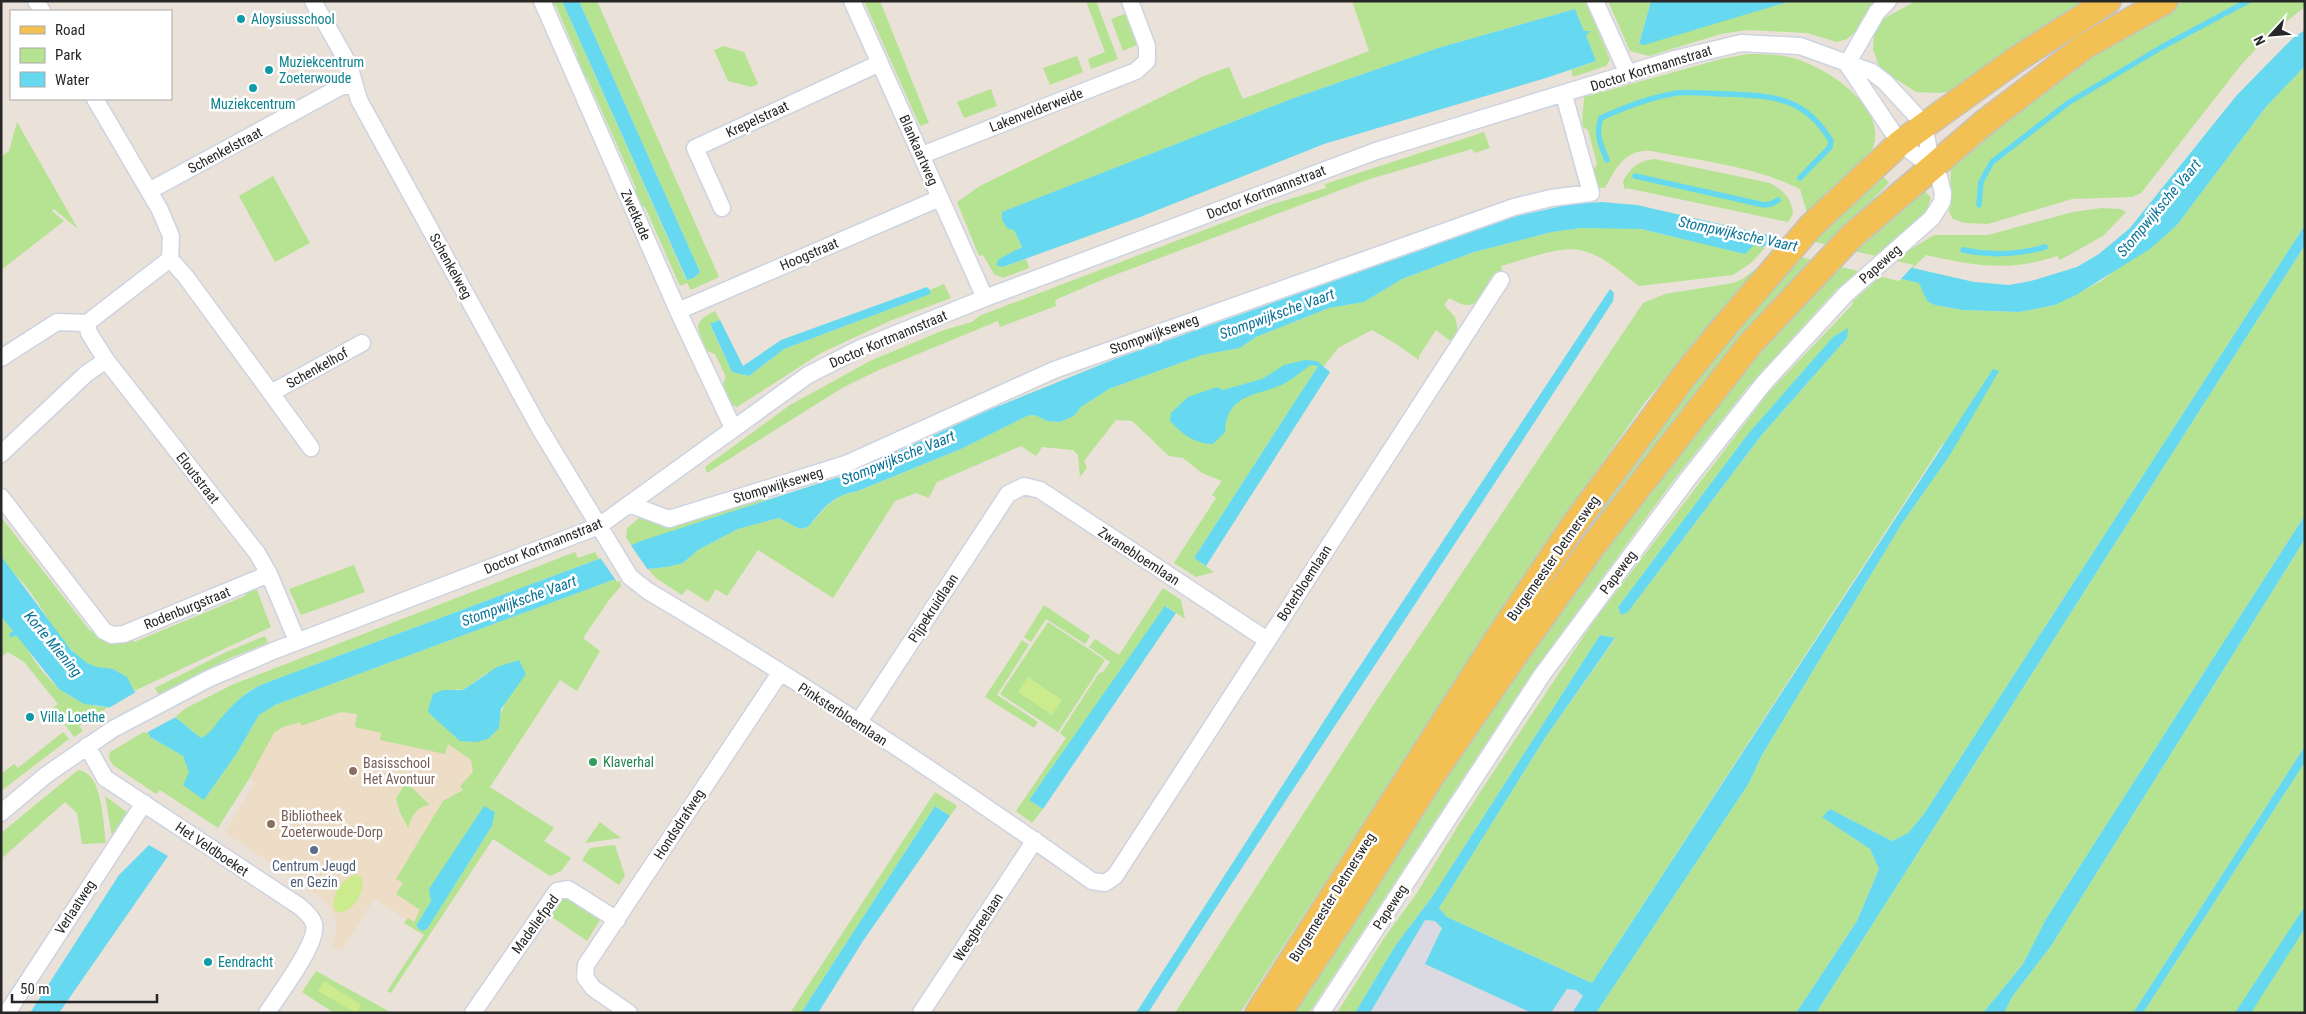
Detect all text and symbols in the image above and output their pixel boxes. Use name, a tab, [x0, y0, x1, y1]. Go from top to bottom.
legend	[10, 10, 172, 100]
north arrow	[2246, 10, 2296, 60]
place label: Aloysiusschool	[251, 11, 335, 27]
marker: Aloysiusschool	[235, 13, 247, 25]
text: Road	[55, 21, 85, 39]
text: N	[2250, 33, 2268, 48]
street label: Doctor Kortmannstraat	[1588, 42, 1714, 94]
text: Park	[55, 46, 82, 64]
place label: Muziekcentrum Zoeterwoude	[279, 54, 364, 86]
marker: Muziekcentrum Zoeterwoude	[263, 64, 275, 76]
text: Water	[55, 71, 90, 89]
marker: Muziekcentrum	[247, 82, 259, 94]
street label: Lakenvelderweide	[987, 85, 1085, 135]
place label: Muziekcentrum	[211, 96, 295, 112]
street label: Krepelstraat	[723, 98, 791, 140]
street label: Blankaartweg	[896, 112, 942, 188]
street label: Schenkelstraat	[185, 124, 265, 176]
water label: Stompwijksche Vaart	[2113, 155, 2205, 260]
street label: Doctor Kortmannstraat	[1204, 162, 1328, 222]
street label: Zwetkade	[618, 187, 654, 243]
water label: Stompwijksche Vaart	[1677, 213, 1800, 256]
street label: Schenkelweg	[426, 230, 476, 302]
street label: Hoogstraat	[777, 235, 841, 273]
street label: Papeweg	[1856, 241, 1904, 287]
water label: Stompwijksche Vaart	[1217, 285, 1338, 343]
street label: Doctor Kortmannstraat	[827, 307, 949, 371]
street label: Stompwijkseweg	[1108, 311, 1200, 357]
street label: Schenkelhof	[283, 344, 351, 391]
water label: Stompwijksche Vaart	[838, 427, 958, 489]
street label: Eloutstraat	[173, 449, 223, 507]
street label: Stompwijkseweg	[731, 464, 825, 506]
street label: Burgemeester Detmersweg	[1504, 492, 1602, 624]
street label: Doctor Kortmannstraat	[482, 515, 604, 577]
street label: Zwanebloemlaan	[1095, 524, 1183, 588]
street label: Boterbloemlaan	[1274, 542, 1334, 624]
street label: Papeweg	[1596, 547, 1640, 597]
street label: Pijpekruidlaan	[905, 571, 961, 645]
water label: Stompwijksche Vaart	[459, 572, 580, 630]
street label: Rodenburgstraat	[142, 583, 232, 633]
water label: Korte Miening	[20, 608, 86, 680]
street label: Pinksterbloemlaan	[795, 679, 891, 749]
place label: Villa Loethe	[40, 709, 106, 725]
marker: Villa Loethe	[24, 711, 36, 723]
place label: Klaverhal	[603, 754, 654, 770]
place label: Basisschool Het Avontuur	[363, 755, 435, 787]
marker: Klaverhal	[587, 756, 599, 768]
marker: Basisschool Het Avontuur	[347, 765, 359, 777]
street label: Hondsdrafweg	[650, 786, 708, 862]
place label: Bibliotheek Zoeterwoude-Dorp	[281, 808, 383, 840]
marker: Bibliotheek Zoeterwoude-Dorp	[265, 818, 277, 830]
street label: Het Veldboeket	[173, 819, 251, 879]
street label: Burgemeester Detmersweg	[1286, 829, 1378, 965]
marker: Centrum Jeugd en Gezin	[308, 844, 320, 856]
place label: Centrum Jeugd en Gezin	[272, 858, 356, 890]
street label: Verlaatweg	[51, 877, 99, 937]
street label: Papeweg	[1370, 881, 1410, 933]
street label: Weegbreelaan	[950, 890, 1006, 964]
street label: Madeliefpad	[508, 891, 562, 957]
place label: Eendracht	[218, 954, 273, 970]
marker: Eendracht	[202, 956, 214, 968]
scale bar	[12, 972, 158, 1004]
text: 50 m	[20, 980, 50, 998]

